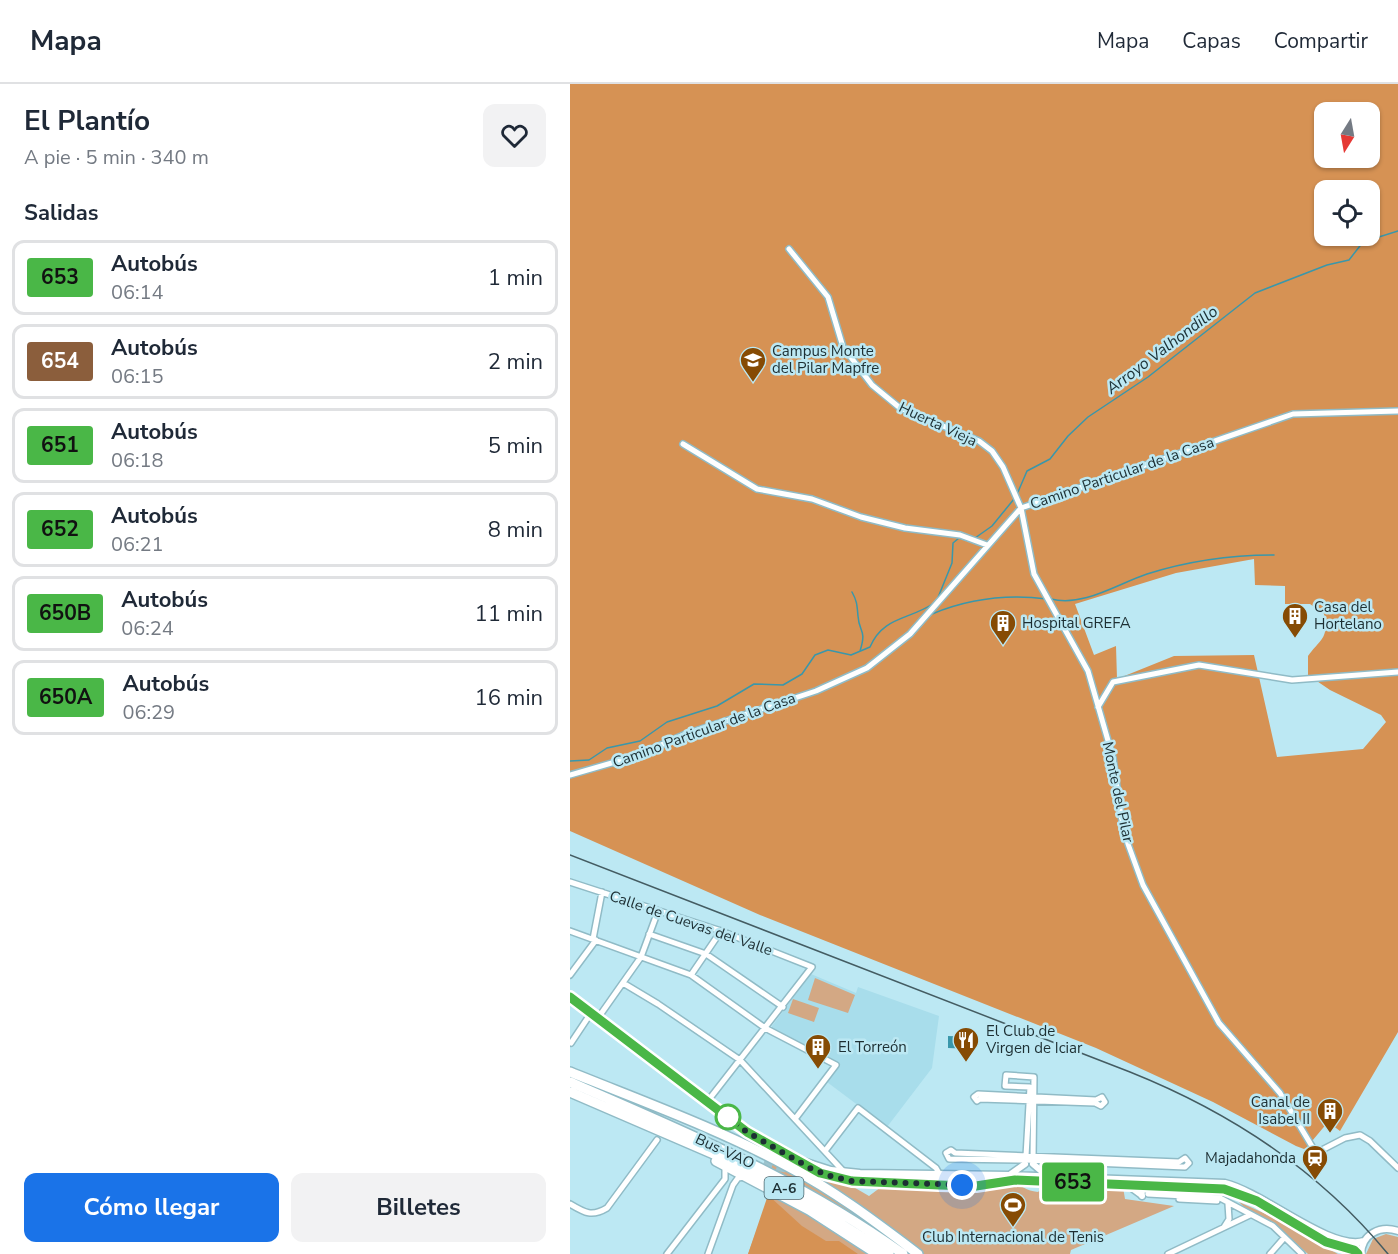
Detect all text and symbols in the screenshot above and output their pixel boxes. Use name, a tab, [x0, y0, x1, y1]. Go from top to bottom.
text: Mapa	[30, 22, 102, 60]
text: Mapa	[1097, 27, 1149, 55]
text: Capas	[1182, 27, 1241, 55]
text: Compartir	[1274, 27, 1368, 55]
text: El Plantío	[24, 102, 150, 140]
north arrow	[1314, 102, 1380, 168]
map controls	[1314, 102, 1380, 246]
button: heart	[483, 104, 546, 167]
text: A pie · 5 min · 340 m	[24, 144, 209, 171]
button: locate	[1314, 180, 1380, 246]
text: Salidas	[24, 198, 99, 228]
text: Autobús	[111, 249, 198, 279]
text: 653	[41, 263, 79, 291]
text: 1 min	[488, 263, 543, 293]
text: 06:14	[111, 279, 164, 306]
water label: Arroyo Valhondillo	[1101, 301, 1222, 400]
text: Autobús	[111, 333, 198, 363]
place label: Campus Monte del Pilar Mapfre	[772, 341, 879, 378]
school or university icon: Campus Monte del Pilar Mapfre	[738, 345, 768, 383]
text: 654	[41, 347, 79, 375]
text: 2 min	[488, 347, 543, 377]
text: 06:15	[111, 363, 164, 390]
street label: Huerta Vieja	[896, 397, 980, 451]
text: Autobús	[111, 417, 198, 447]
text: 651	[41, 431, 79, 459]
text: 5 min	[488, 431, 543, 461]
street label: Camino Particular de la Casa	[1027, 432, 1217, 514]
text: 06:18	[111, 447, 164, 474]
text: Autobús	[111, 501, 198, 531]
text: 652	[41, 515, 79, 543]
text: 8 min	[488, 515, 543, 545]
text: 06:21	[111, 531, 164, 558]
text: Autobús	[121, 585, 208, 615]
place label: Casa del Hortelano	[1314, 597, 1382, 634]
text: 650B	[39, 599, 91, 627]
text: 11 min	[475, 599, 543, 629]
building icon: Casa del Hortelano	[1280, 601, 1310, 639]
building icon: Hospital GREFA	[988, 608, 1018, 646]
place label: Hospital GREFA	[1022, 613, 1131, 633]
text: 06:24	[121, 615, 174, 642]
text: Autobús	[122, 669, 209, 699]
text: 650A	[39, 683, 92, 711]
text: 16 min	[475, 683, 543, 713]
street label: Camino Particular de la Casa	[610, 688, 798, 772]
text: 06:29	[122, 699, 175, 726]
street label: Monte del Pilar	[1098, 740, 1139, 845]
street label: Calle de Cuevas del Valle	[607, 886, 775, 960]
place label: El Club de Virgen de Iciar	[985, 1021, 1083, 1058]
restaurant icon: El Club de Virgen de Iciar	[951, 1025, 981, 1063]
building icon: El Torreón	[803, 1032, 833, 1070]
place label: El Torreón	[838, 1037, 907, 1057]
place label: Canal de Isabel II	[1251, 1092, 1310, 1129]
building icon: Canal de Isabel II	[1315, 1096, 1345, 1134]
unlabelled marker	[715, 1104, 741, 1130]
street label: Bus-VAO	[692, 1129, 758, 1173]
station icon: Majadahonda	[1300, 1143, 1330, 1181]
place label: Majadahonda	[1205, 1148, 1296, 1168]
line badge: 653	[1038, 1162, 1108, 1202]
text: 653	[1054, 1168, 1092, 1196]
your location	[947, 1170, 977, 1200]
button: Cómo llegar	[24, 1173, 279, 1242]
button: Billetes	[291, 1173, 546, 1242]
road number: A-6	[764, 1177, 804, 1199]
sports icon: Club Internacional de Tenis	[998, 1190, 1028, 1228]
place label: Club Internacional de Tenis	[922, 1227, 1104, 1247]

